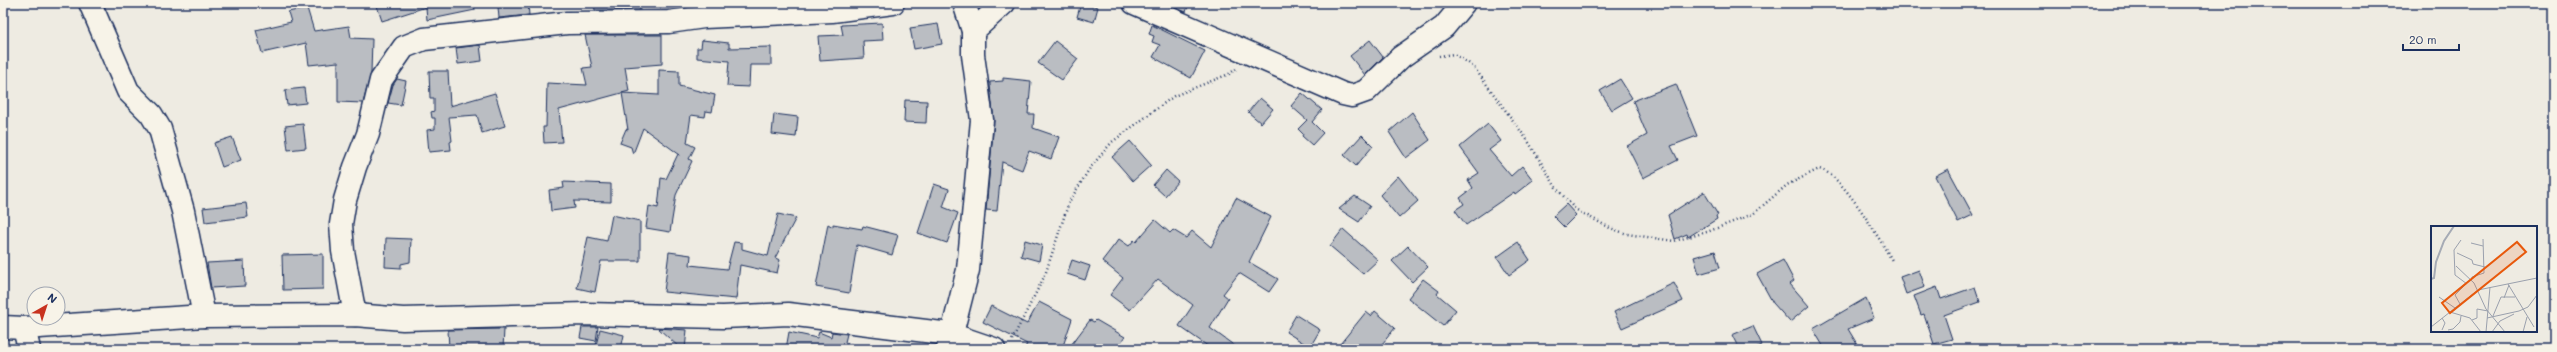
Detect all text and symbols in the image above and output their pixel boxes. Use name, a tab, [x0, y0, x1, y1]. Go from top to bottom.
scale bar	[2403, 26, 2459, 52]
text: 20 m	[2409, 31, 2437, 47]
inset map	[2431, 226, 2537, 332]
north arrow	[26, 286, 66, 326]
text: N	[45, 289, 61, 306]

